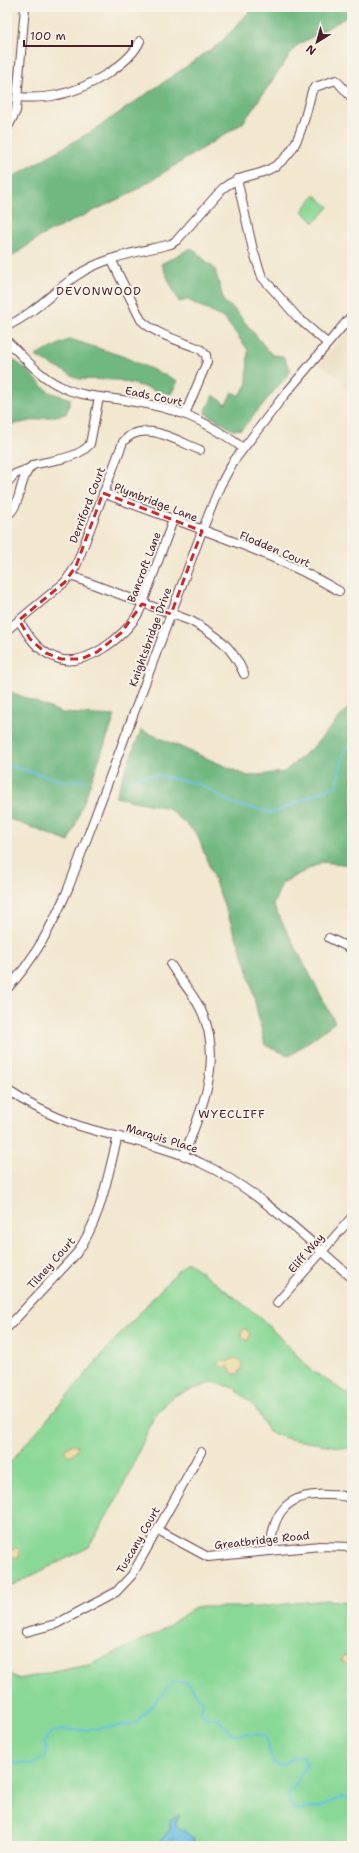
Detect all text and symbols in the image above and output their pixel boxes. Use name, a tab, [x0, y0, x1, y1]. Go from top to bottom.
scale bar	[24, 22, 132, 48]
north arrow	[297, 22, 337, 62]
text: 100 m	[30, 28, 66, 44]
text: N	[303, 41, 319, 58]
district label: DEVONWOOD	[56, 283, 142, 299]
street label: Eads Court	[124, 383, 184, 410]
street label: Derriford Court	[66, 465, 109, 545]
street label: Plymbridge Lane	[112, 480, 200, 525]
street label: Flodden Court	[237, 528, 313, 571]
street label: Bancroft Lane	[124, 530, 165, 605]
street label: Knightsbridge Drive	[126, 585, 175, 689]
district label: WYECLIFF	[198, 1106, 266, 1122]
street label: Marquis Place	[124, 1120, 200, 1157]
street label: Eliff Way	[285, 1230, 328, 1276]
street label: Tilney Court	[24, 1234, 79, 1292]
street label: Tuscany Court	[113, 1504, 164, 1577]
street label: Greatbridge Road	[214, 1528, 310, 1553]

